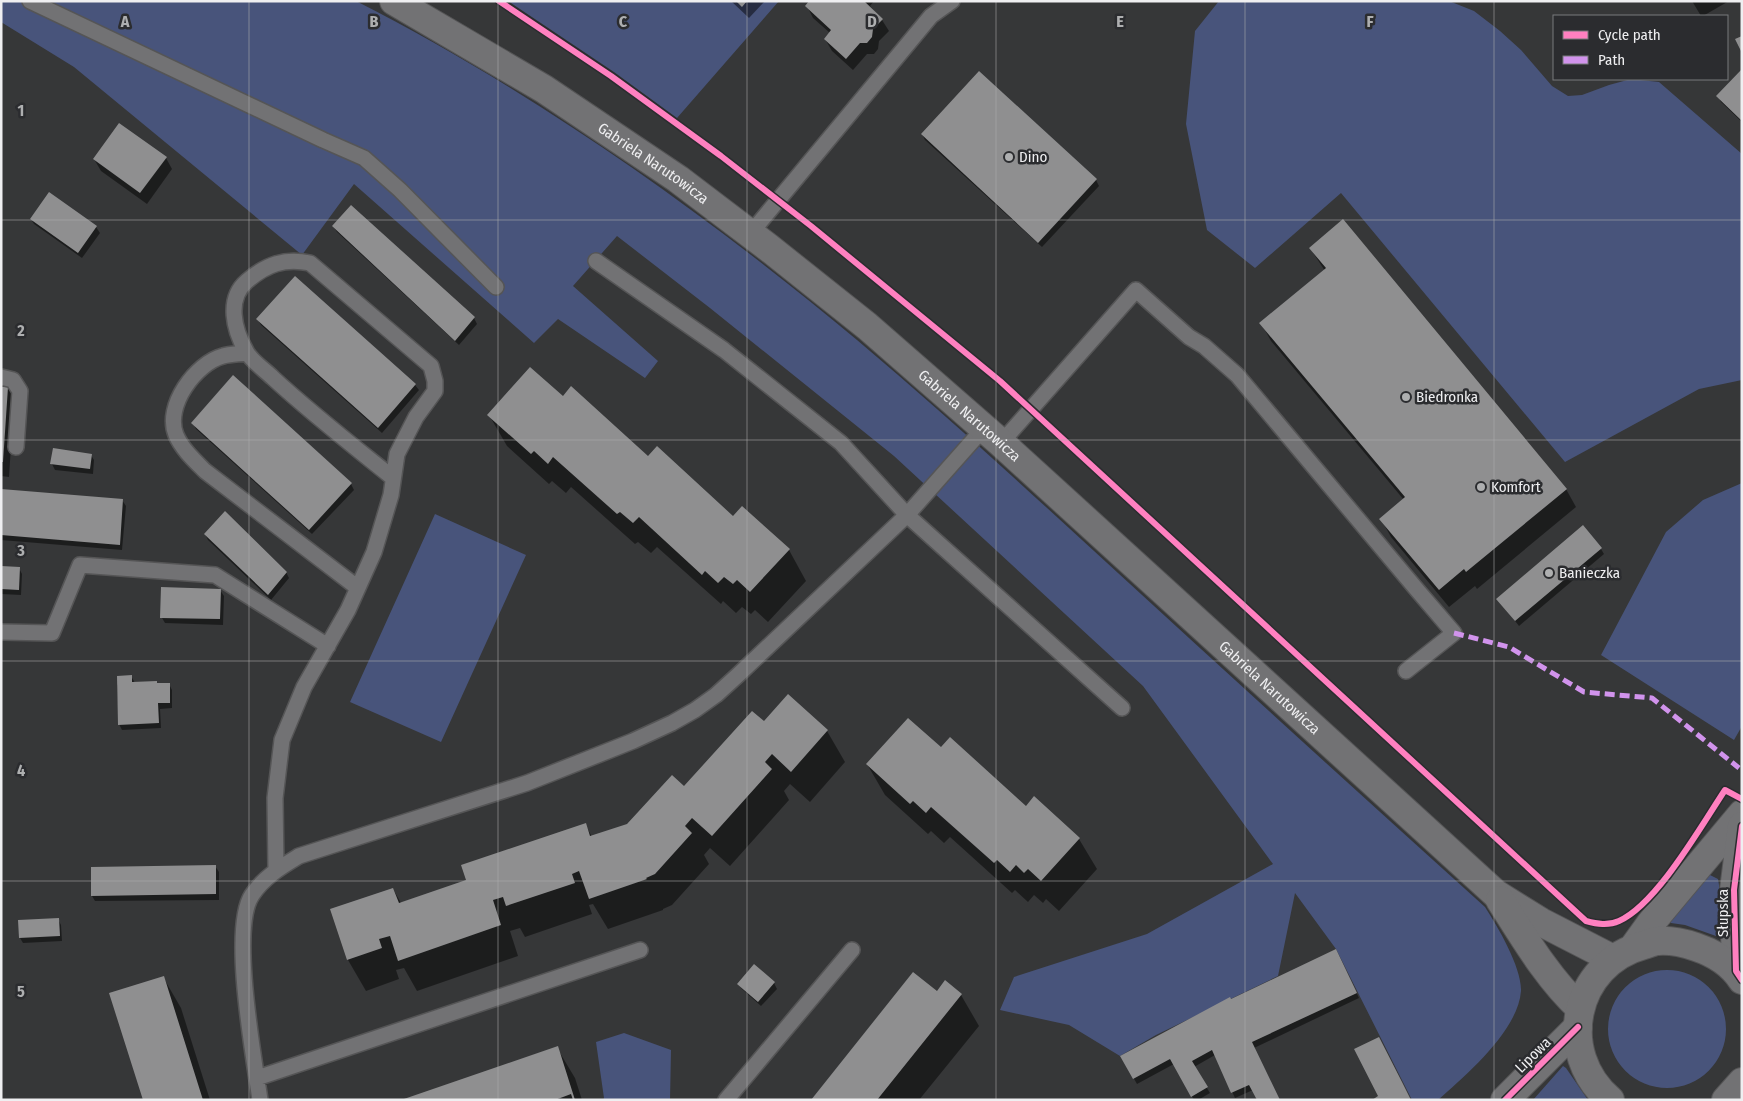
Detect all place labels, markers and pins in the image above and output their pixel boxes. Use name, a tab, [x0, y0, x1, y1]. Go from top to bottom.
place label: Dino	[1019, 148, 1047, 166]
marker: Dino	[1003, 151, 1015, 163]
place label: Biedronka	[1416, 388, 1478, 406]
marker: Biedronka	[1400, 391, 1412, 403]
place label: Komfort	[1491, 478, 1541, 496]
marker: Komfort	[1475, 481, 1487, 493]
place label: Banieczka	[1559, 564, 1620, 582]
marker: Banieczka	[1543, 567, 1555, 579]

